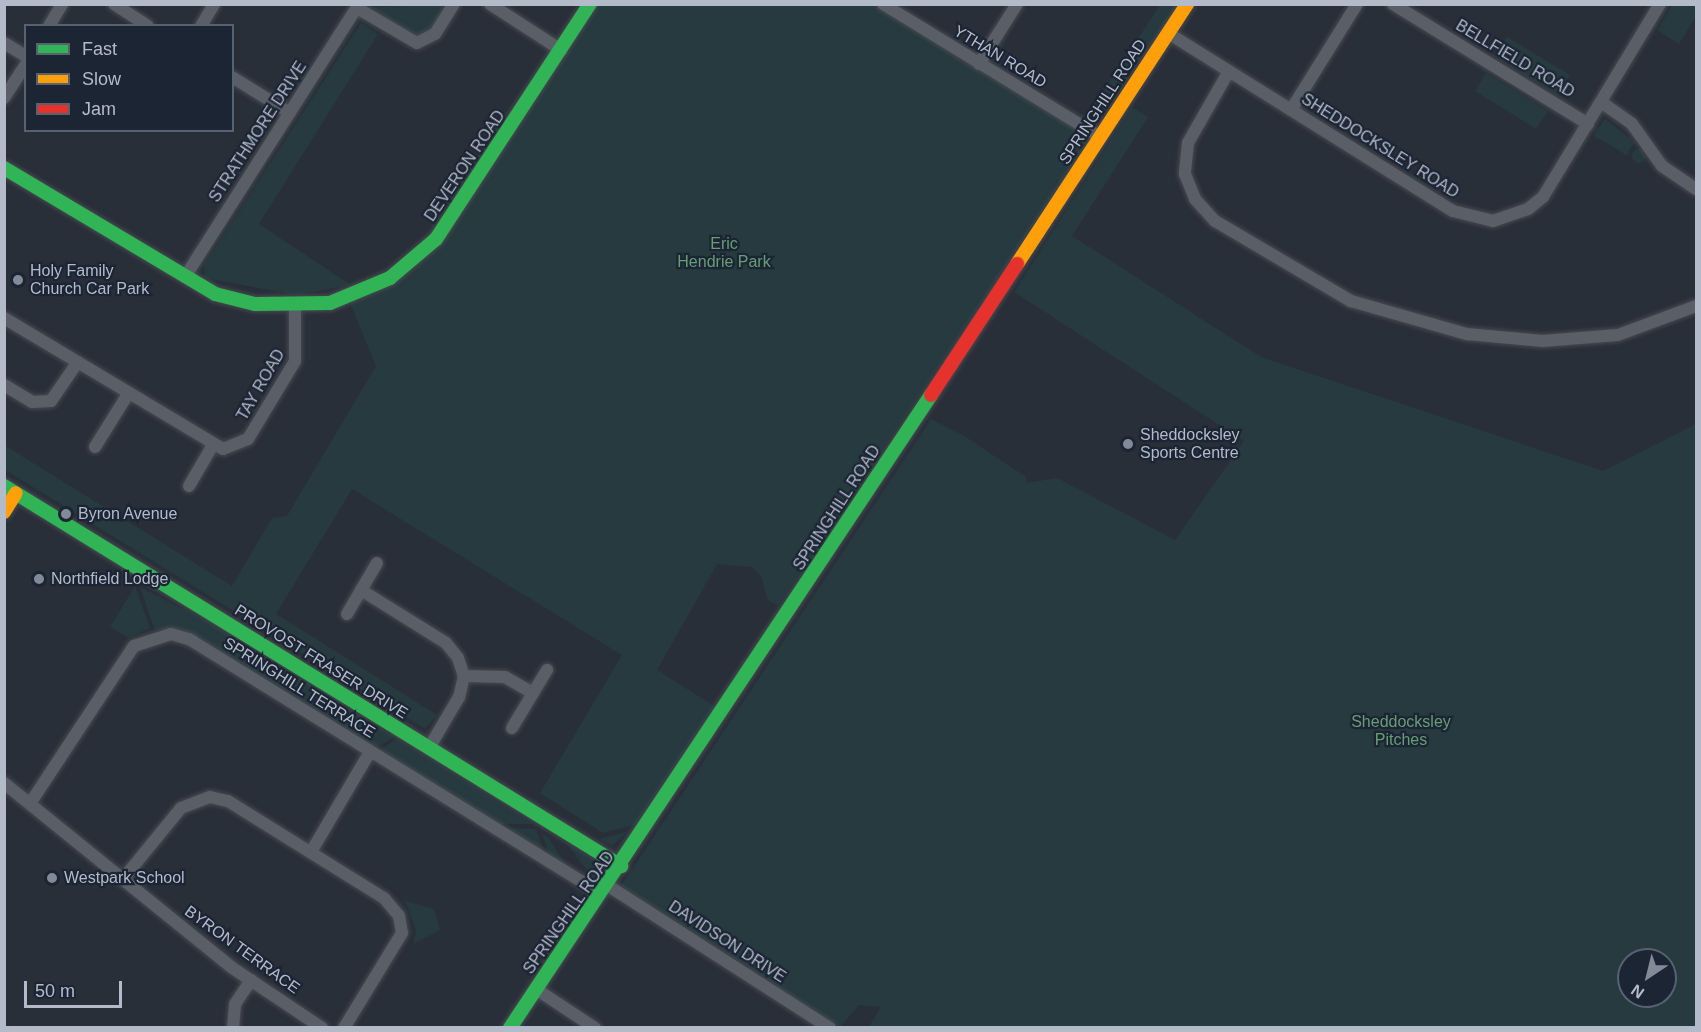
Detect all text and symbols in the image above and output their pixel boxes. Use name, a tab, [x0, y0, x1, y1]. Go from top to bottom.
street label: BELLFIELD ROAD	[1452, 16, 1578, 102]
street label: YTHAN ROAD	[950, 22, 1050, 92]
legend	[24, 24, 234, 132]
street label: SPRINGHILL ROAD	[1055, 36, 1151, 168]
text: Fast	[82, 39, 117, 59]
street label: STRATHMORE DRIVE	[205, 58, 311, 206]
text: Slow	[82, 69, 121, 89]
street label: SHEDDOCKSLEY ROAD	[1298, 90, 1462, 202]
text: Jam	[82, 99, 116, 119]
street label: DEVERON ROAD	[421, 107, 509, 225]
park label: Eric Hendrie Park	[677, 234, 771, 272]
place label: Holy Family Church Car Park	[30, 261, 149, 299]
marker: Holy Family Church Car Park	[11, 273, 25, 287]
street label: TAY ROAD	[233, 346, 289, 424]
place label: Sheddocksley Sports Centre	[1140, 425, 1240, 463]
marker: Sheddocksley Sports Centre	[1121, 437, 1135, 451]
street label: SPRINGHILL ROAD	[789, 442, 885, 574]
place label: Byron Avenue	[78, 504, 178, 524]
marker: Byron Avenue	[59, 507, 73, 521]
place label: Northfield Lodge	[51, 569, 168, 589]
marker: Northfield Lodge	[32, 572, 46, 586]
street label: PROVOST FRASER DRIVE	[231, 601, 411, 723]
street label: SPRINGHILL TERRACE	[219, 633, 379, 743]
park label: Sheddocksley Pitches	[1351, 712, 1451, 750]
street label: SPRINGHILL ROAD	[519, 848, 619, 978]
place label: Westpark School	[64, 868, 185, 888]
marker: Westpark School	[45, 871, 59, 885]
street label: DAVIDSON DRIVE	[665, 897, 789, 987]
street label: BYRON TERRACE	[181, 902, 303, 998]
north arrow	[1617, 948, 1677, 1008]
scale bar	[27, 969, 124, 1007]
text: 50 m	[35, 981, 75, 1001]
text: N	[1628, 981, 1647, 1002]

